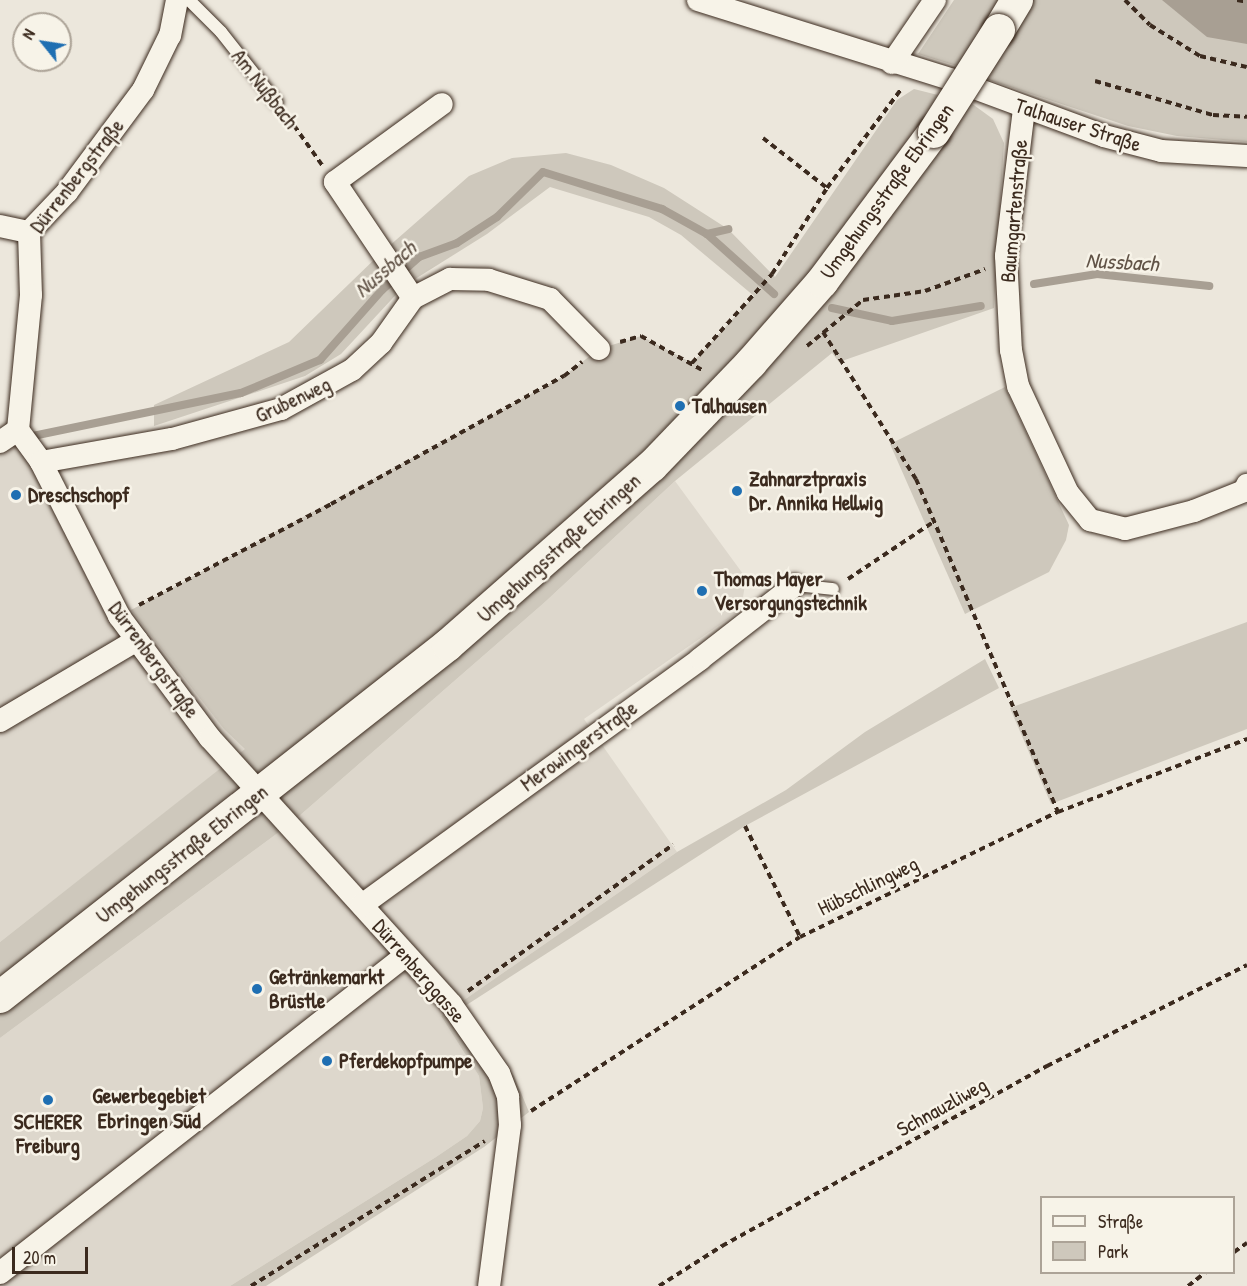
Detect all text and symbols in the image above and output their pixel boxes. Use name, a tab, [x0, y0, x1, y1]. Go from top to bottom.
north arrow	[12, 12, 72, 72]
text: N	[16, 25, 40, 43]
street label: Am Nußbach	[226, 44, 304, 134]
street label: Talhauser Straße	[1012, 93, 1144, 157]
street label: Umgehungsstraße Ebringen	[815, 98, 959, 284]
street label: Dürrenbergstraße	[25, 114, 129, 238]
street label: Baumgartenstraße	[995, 138, 1033, 284]
water label: Nussbach	[349, 235, 421, 303]
water label: Nussbach	[1085, 247, 1159, 277]
street label: Grubenweg	[251, 372, 335, 428]
place label: Talhausen	[692, 393, 767, 419]
marker: Talhausen	[673, 399, 687, 413]
place label: Zahnarztpraxis Dr. Annika Hellwig	[749, 466, 883, 516]
street label: Umgehungsstraße Ebringen	[472, 468, 646, 628]
place label: Dreschschopf	[28, 482, 130, 508]
marker: Zahnarztpraxis Dr. Annika Hellwig	[730, 484, 744, 498]
marker: Dreschschopf	[9, 488, 23, 502]
place label: Thomas Mayer Versorgungstechnik	[714, 566, 867, 616]
marker: Thomas Mayer Versorgungstechnik	[695, 584, 709, 598]
street label: Dürrenbergstraße	[103, 597, 205, 723]
street label: Merowingerstraße	[516, 695, 642, 797]
street label: Umgehungsstraße Ebringen	[91, 779, 273, 929]
street label: Hübschlingweg	[814, 851, 922, 921]
street label: Dürrenberggasse	[367, 914, 471, 1028]
place label: Getränkemarkt Brüstle	[269, 964, 384, 1014]
marker: Getränkemarkt Brüstle	[250, 982, 264, 996]
place label: Pferdekopfpumpe	[339, 1048, 472, 1074]
marker: Pferdekopfpumpe	[320, 1054, 334, 1068]
street label: Schnauzliweg	[892, 1072, 992, 1142]
district label: Gewerbegebiet Ebringen Süd	[92, 1082, 206, 1134]
marker: SCHERER Freiburg	[41, 1093, 55, 1107]
place label: SCHERER Freiburg	[14, 1109, 82, 1159]
legend	[1040, 1196, 1235, 1274]
text: Straße	[1098, 1209, 1143, 1234]
scale bar	[15, 1235, 92, 1273]
text: Park	[1098, 1239, 1128, 1264]
text: 20 m	[23, 1245, 56, 1270]

